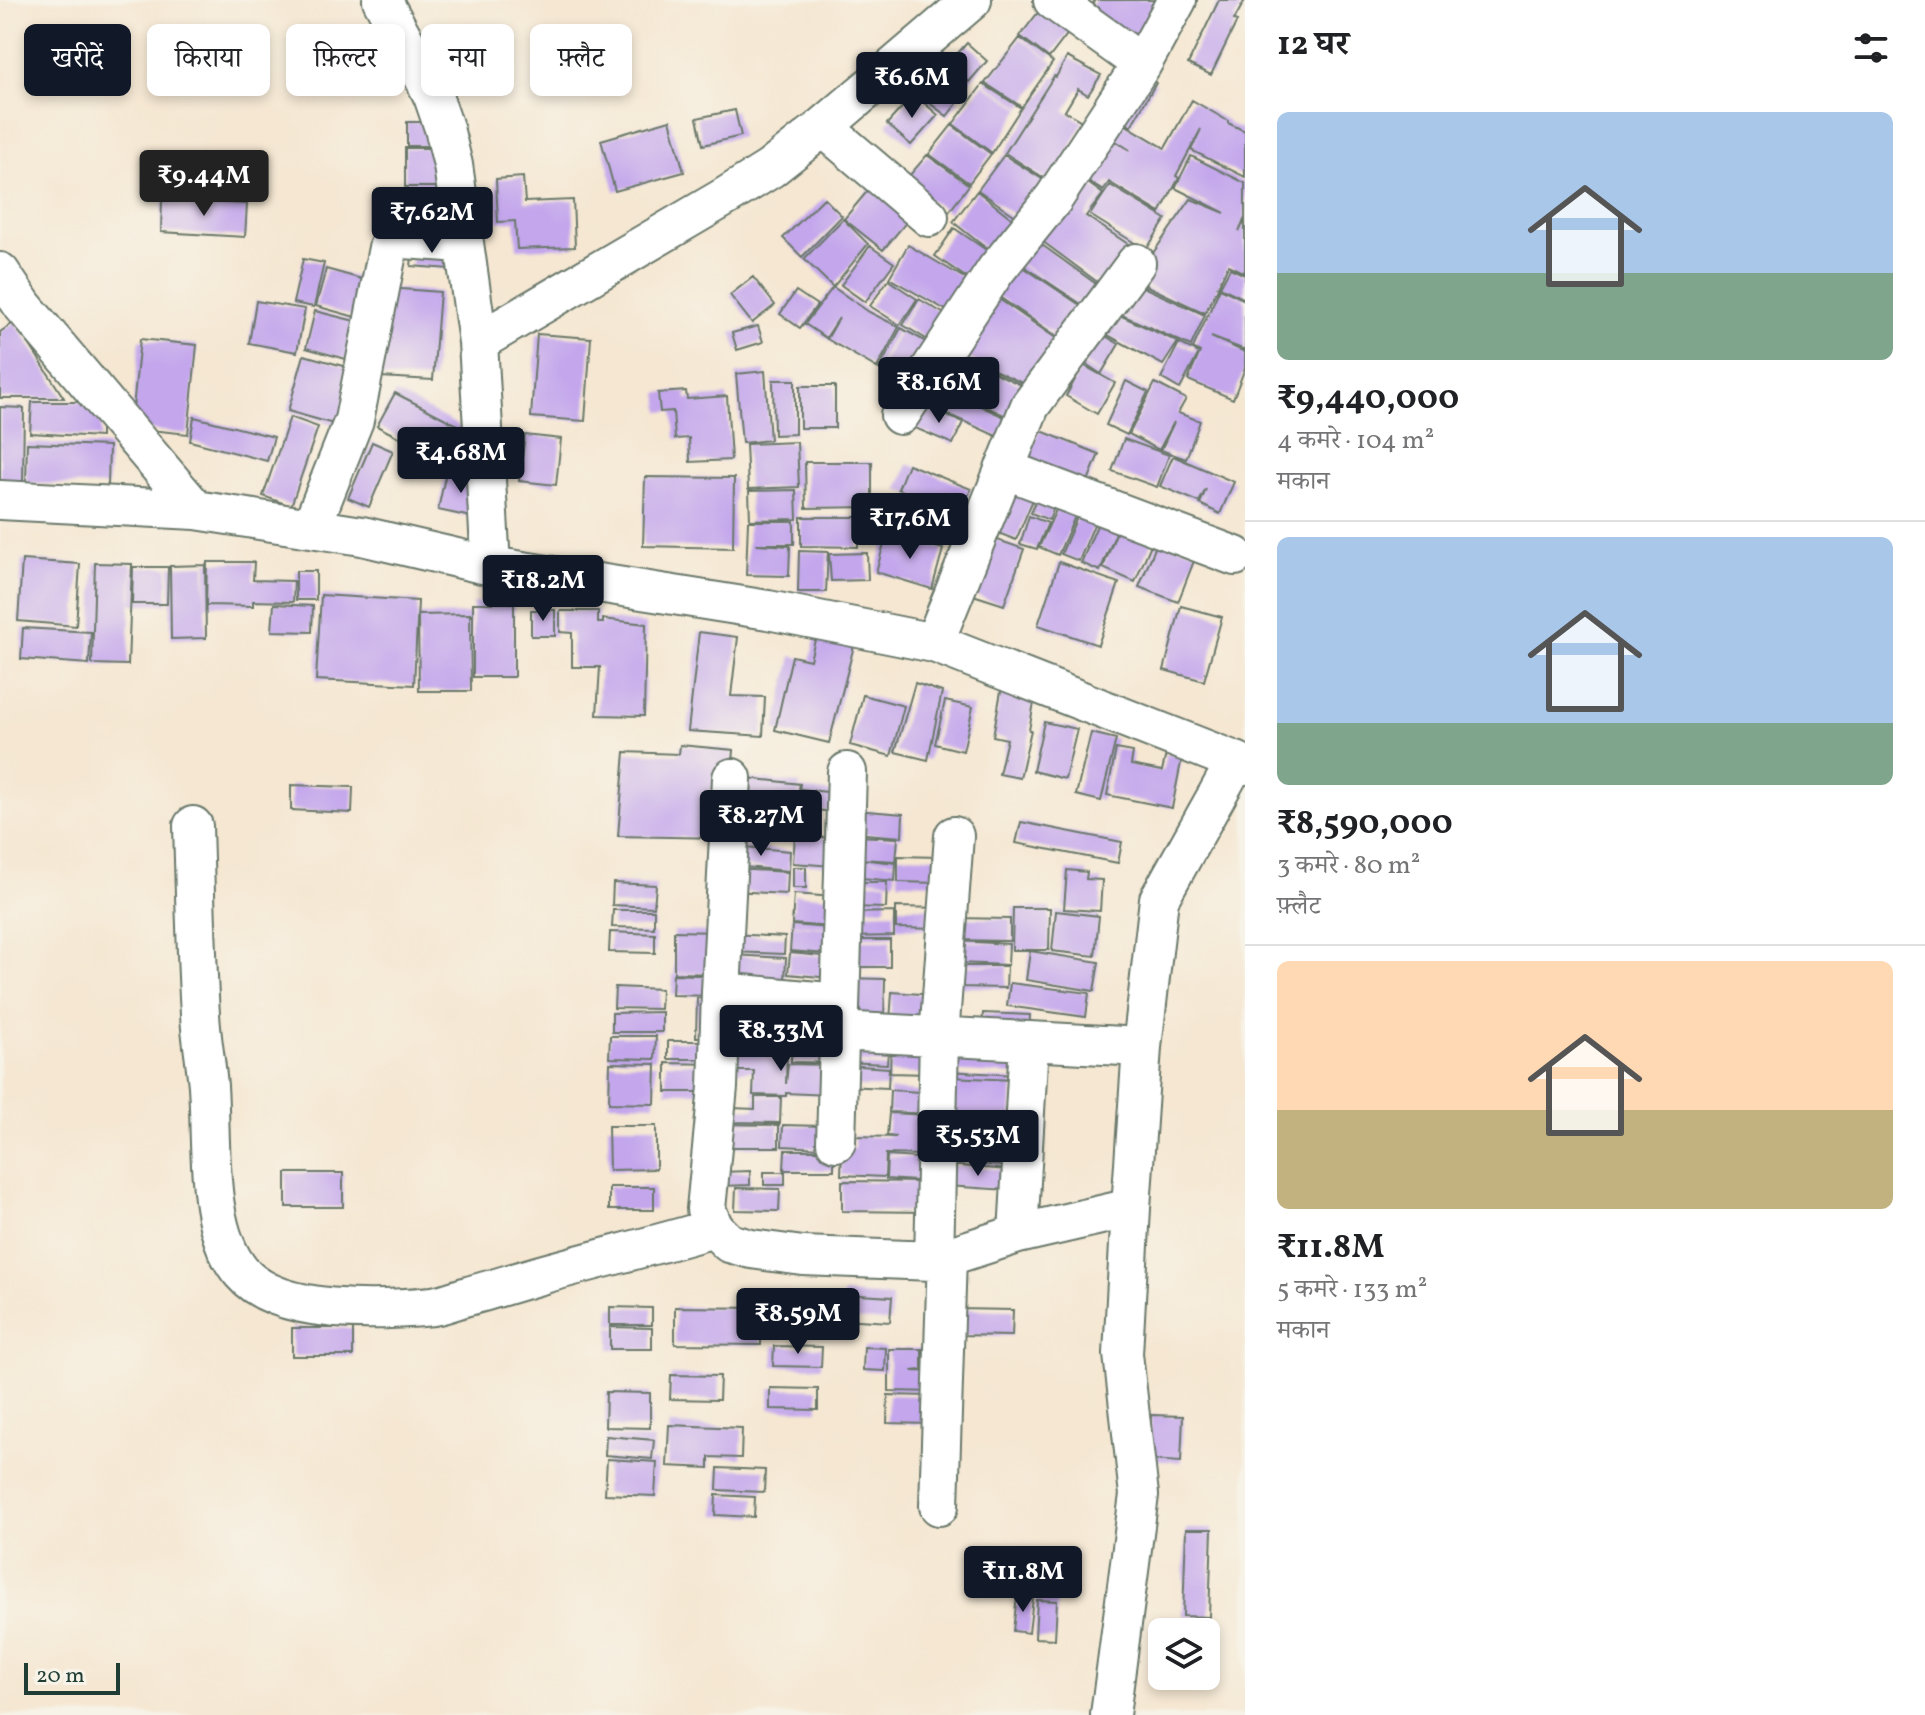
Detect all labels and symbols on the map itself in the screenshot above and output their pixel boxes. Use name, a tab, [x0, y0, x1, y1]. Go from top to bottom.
pin: ₹6.6M	[856, 52, 968, 120]
pin: ₹9.44M	[139, 150, 269, 218]
pin: ₹7.62M	[367, 187, 497, 255]
pin: ₹8.16M	[874, 357, 1004, 425]
pin: ₹4.68M	[396, 427, 526, 495]
pin: ₹17.6M	[845, 493, 975, 561]
pin: ₹18.2M	[478, 555, 608, 623]
pin: ₹8.27M	[696, 790, 826, 858]
pin: ₹8.33M	[716, 1005, 846, 1073]
pin: ₹5.53M	[913, 1110, 1043, 1178]
pin: ₹8.59M	[733, 1288, 863, 1356]
pin: ₹11.8M	[958, 1546, 1088, 1614]
scale bar	[24, 1659, 120, 1695]

